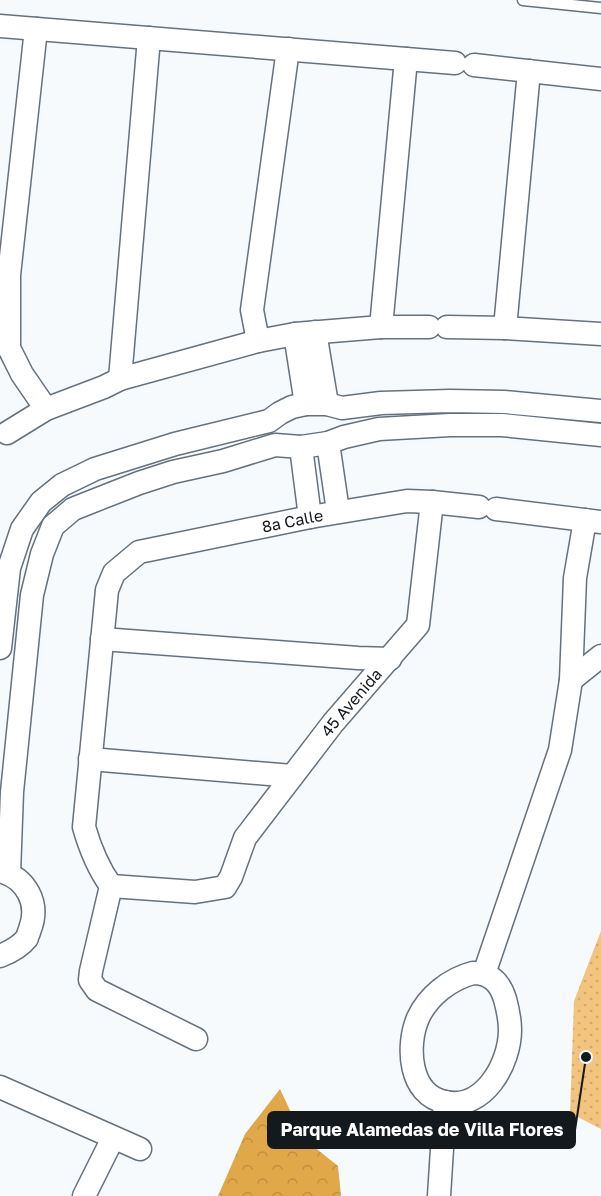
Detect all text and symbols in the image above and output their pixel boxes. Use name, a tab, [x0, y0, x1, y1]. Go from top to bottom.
street label: 8a Calle	[260, 505, 325, 537]
street label: 45 Avenida	[316, 664, 386, 741]
callout: Parque Alamedas de Villa Flores	[268, 1112, 575, 1148]
text: Parque Alamedas de Villa Flores	[280, 1118, 564, 1140]

